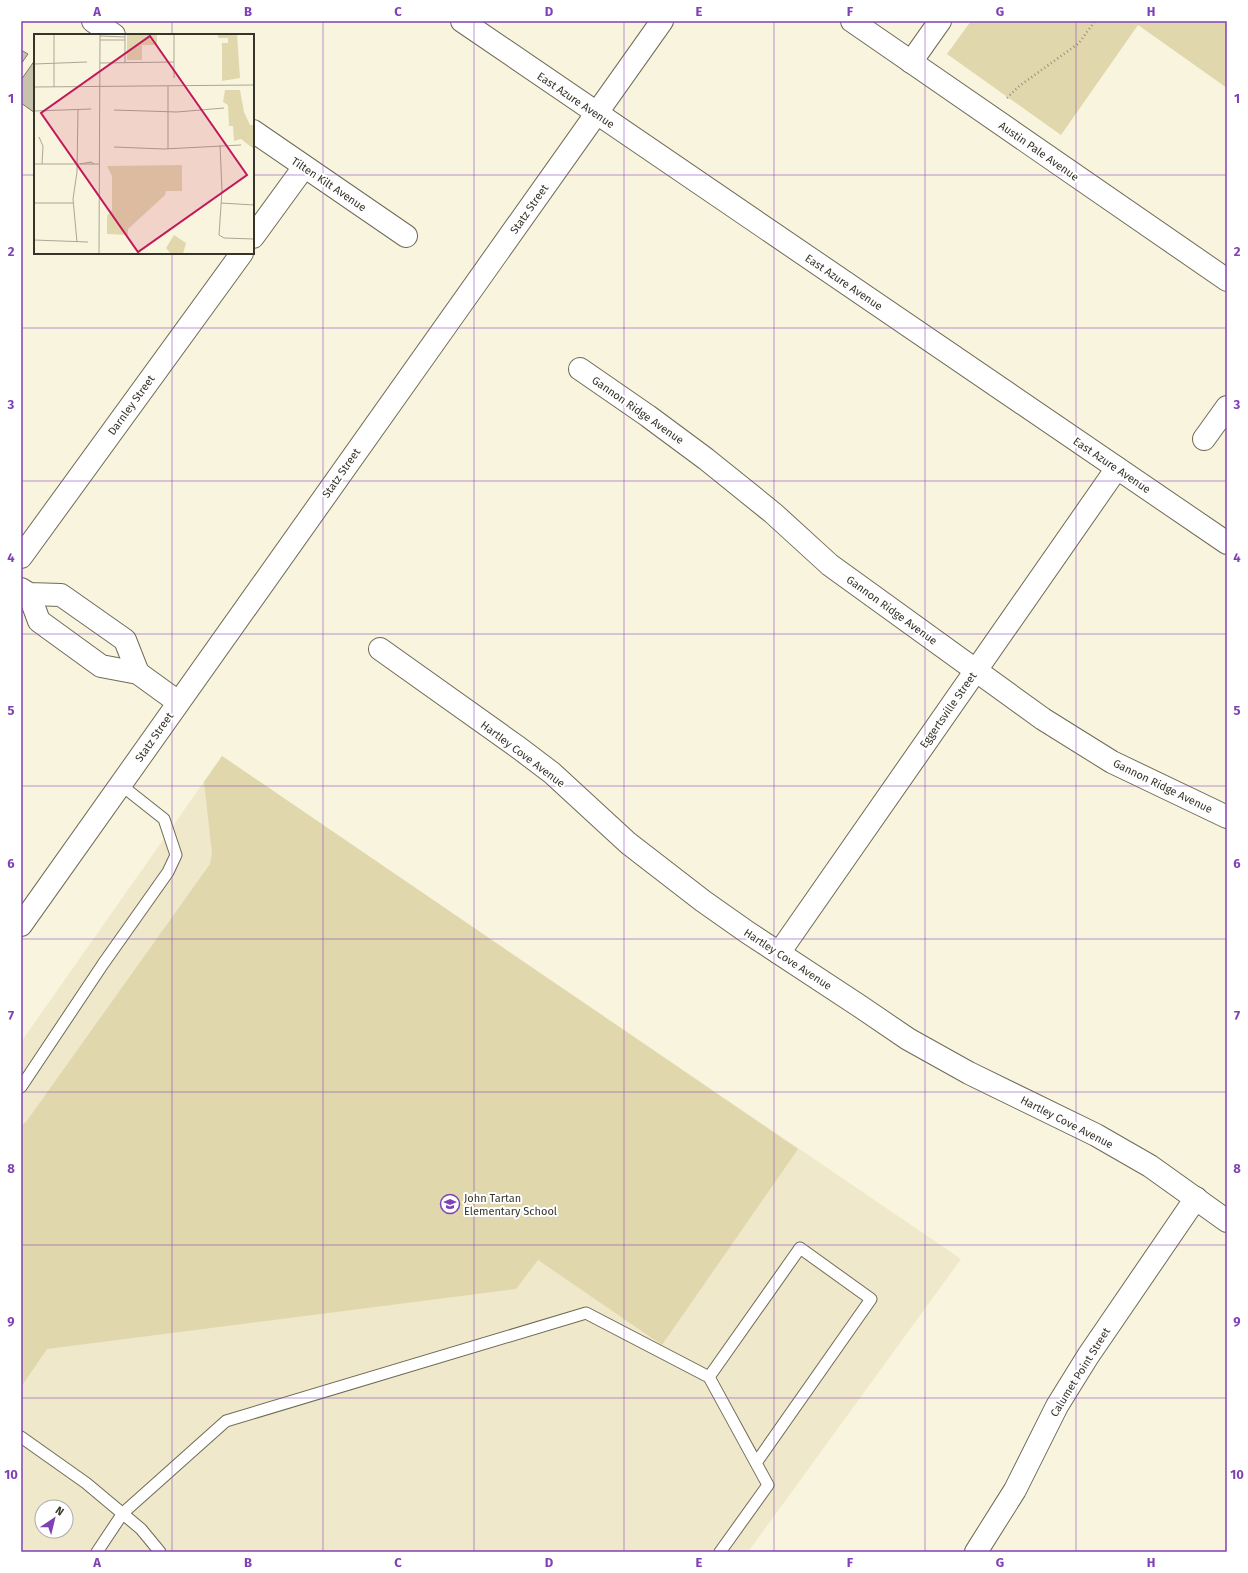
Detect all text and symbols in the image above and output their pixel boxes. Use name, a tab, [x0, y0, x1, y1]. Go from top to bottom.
text: A	[92, 4, 101, 19]
text: B	[244, 4, 252, 19]
text: C	[394, 4, 402, 19]
text: D	[545, 4, 554, 19]
text: E	[696, 4, 703, 19]
text: F	[847, 4, 854, 19]
text: G	[996, 4, 1004, 19]
text: H	[1147, 4, 1155, 19]
inset map	[34, 34, 254, 254]
street label: East Azure Avenue	[535, 70, 617, 131]
text: 1	[8, 91, 14, 106]
text: 1	[1234, 91, 1240, 106]
street label: Austin Pale Avenue	[996, 119, 1081, 184]
street label: Tilten Kilt Avenue	[289, 155, 369, 214]
street label: Statz Street	[508, 182, 551, 237]
text: 2	[8, 244, 15, 259]
text: 2	[1234, 244, 1241, 259]
street label: East Azure Avenue	[803, 252, 885, 313]
street label: Darnley Street	[105, 373, 158, 438]
street label: Gannon Ridge Avenue	[589, 374, 686, 447]
text: 3	[7, 397, 15, 412]
text: 3	[1233, 397, 1241, 412]
street label: East Azure Avenue	[1071, 435, 1153, 496]
street label: Statz Street	[320, 446, 363, 501]
text: 4	[7, 550, 15, 565]
text: 4	[1233, 550, 1241, 565]
street label: Gannon Ridge Avenue	[844, 573, 940, 648]
street label: Eggertsville Street	[917, 670, 979, 751]
text: 5	[8, 703, 15, 718]
text: 5	[1234, 703, 1241, 718]
street label: Statz Street	[133, 710, 176, 765]
street label: Hartley Cove Avenue	[478, 718, 567, 790]
street label: Gannon Ridge Avenue	[1111, 757, 1215, 816]
text: 6	[7, 856, 15, 871]
text: 6	[1233, 856, 1241, 871]
street label: Hartley Cove Avenue	[741, 926, 834, 993]
text: 7	[8, 1008, 14, 1023]
text: 7	[1234, 1008, 1240, 1023]
street label: Hartley Cove Avenue	[1018, 1093, 1115, 1151]
text: 8	[7, 1161, 15, 1176]
text: 8	[1233, 1161, 1241, 1176]
place label: John Tartan Elementary School	[464, 1192, 557, 1218]
school or university icon: John Tartan Elementary School	[439, 1193, 461, 1215]
text: 9	[7, 1314, 15, 1329]
text: 9	[1233, 1314, 1241, 1329]
street label: Calumet Point Street	[1048, 1325, 1113, 1419]
text: 10	[4, 1467, 18, 1482]
text: 10	[1230, 1467, 1244, 1482]
north arrow	[34, 1499, 74, 1539]
text: N	[53, 1504, 66, 1519]
text: A	[92, 1555, 101, 1570]
text: B	[244, 1555, 252, 1570]
text: C	[394, 1555, 402, 1570]
text: D	[545, 1555, 554, 1570]
text: E	[696, 1555, 703, 1570]
text: F	[847, 1555, 854, 1570]
text: G	[996, 1555, 1004, 1570]
text: H	[1147, 1555, 1155, 1570]

